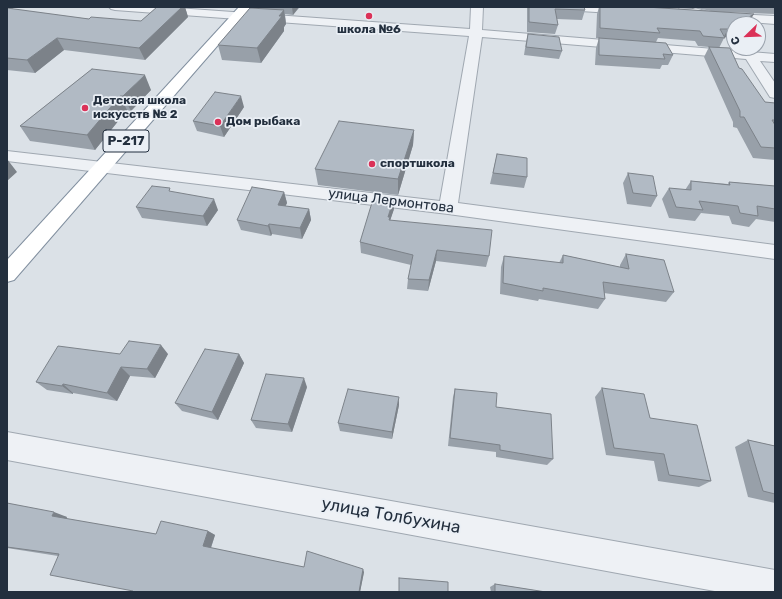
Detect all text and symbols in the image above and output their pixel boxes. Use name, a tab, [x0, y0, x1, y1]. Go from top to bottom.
marker: школа №6	[364, 11, 374, 21]
north arrow	[726, 16, 766, 56]
place label: школа №6	[337, 23, 401, 37]
text: С	[728, 34, 743, 47]
place label: Детская школа искусств № 2	[93, 94, 186, 122]
marker: Детская школа искусств № 2	[80, 103, 90, 113]
place label: Дом рыбака	[226, 115, 300, 129]
marker: Дом рыбака	[213, 117, 223, 127]
road number: Р-217	[103, 130, 149, 152]
place label: спортшкола	[380, 157, 455, 171]
marker: спортшкола	[367, 159, 377, 169]
street label: улица Лермонтова	[327, 185, 455, 217]
street label: улица Толбухина	[320, 494, 462, 538]

